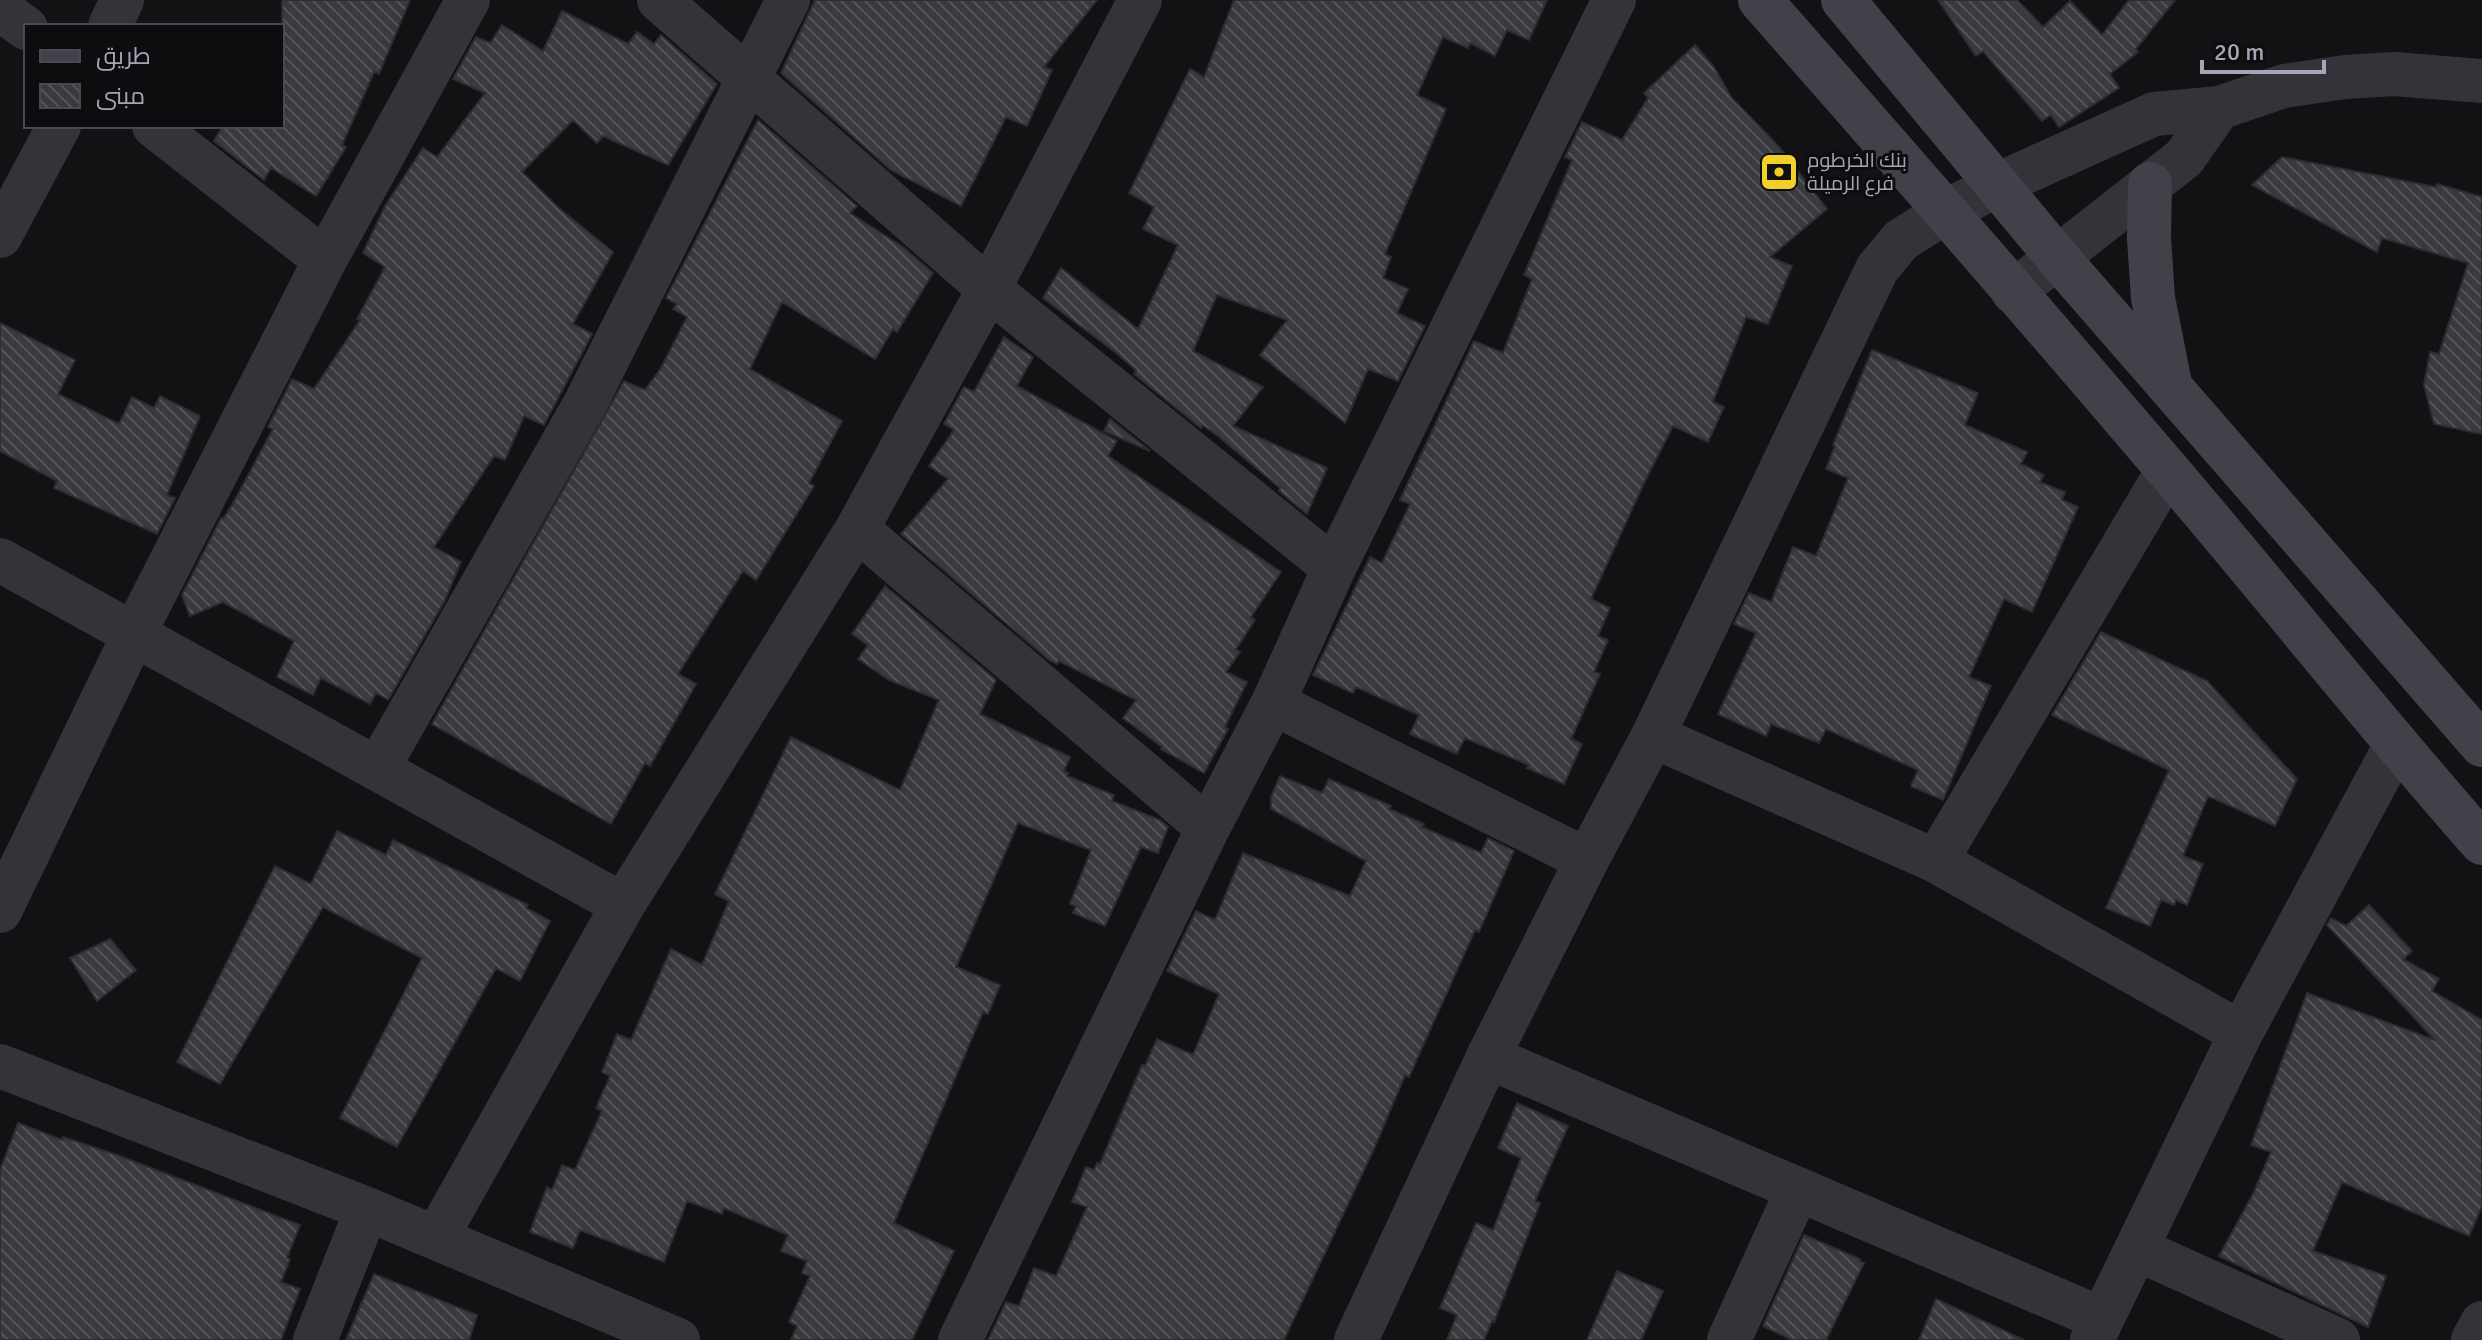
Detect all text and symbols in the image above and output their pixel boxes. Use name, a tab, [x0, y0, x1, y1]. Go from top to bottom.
legend	[24, 24, 284, 128]
scale bar	[2202, 24, 2324, 74]
text: 20 m	[2214, 37, 2264, 67]
text: طريق	[96, 41, 151, 71]
text: مبنى	[96, 81, 145, 111]
place label: بنك الخرطوم فرع الرميلة	[1807, 148, 1907, 197]
bank icon: بنك الخرطوم فرع الرميلة	[1758, 151, 1800, 193]

